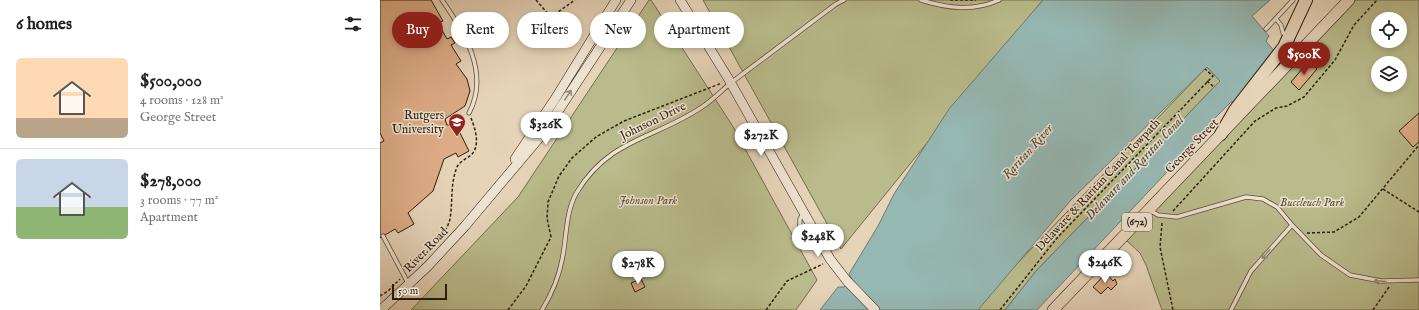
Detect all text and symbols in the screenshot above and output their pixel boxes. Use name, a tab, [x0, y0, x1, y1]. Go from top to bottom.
chip: Buy	[392, 12, 443, 48]
chip: Rent	[451, 12, 509, 48]
chip: Filters	[517, 12, 582, 48]
chip: New	[590, 12, 646, 48]
chip: Apartment	[654, 12, 744, 48]
map controls	[1371, 12, 1407, 92]
button: locate	[1371, 12, 1407, 48]
icon: filters	[342, 13, 364, 35]
text: 6 homes	[16, 14, 72, 35]
pin: $500K	[1276, 42, 1332, 76]
text: $500K	[1287, 46, 1321, 63]
button: layers	[1371, 56, 1407, 92]
text: $500,000	[140, 71, 202, 92]
icon: home	[48, 74, 96, 122]
one-way arrow	[564, 90, 572, 101]
text: 4 rooms · 128 m²	[140, 92, 224, 109]
street label: Johnson Drive	[616, 98, 689, 145]
place label: Rutgers University	[392, 108, 444, 137]
text: George Street	[140, 109, 216, 126]
water label: Delaware and Raritan Canal	[1082, 111, 1189, 224]
school or university icon: Rutgers University	[447, 112, 467, 137]
pin: $326K	[518, 112, 574, 146]
street label: Delaware & Raritan Canal Towpath	[1032, 115, 1165, 255]
street label: George Street	[1162, 115, 1222, 177]
text: $326K	[529, 116, 563, 133]
water label: Raritan River	[999, 121, 1058, 183]
pin: $272K	[733, 123, 789, 157]
text: $272K	[744, 127, 778, 144]
text: $278,000	[140, 171, 201, 192]
icon: home	[48, 175, 96, 223]
text: 3 rooms · 77 m²	[140, 192, 218, 209]
park label: Johnson Park	[619, 193, 677, 208]
park label: Buccleuch Park	[1280, 195, 1344, 210]
text: Apartment	[140, 209, 198, 226]
road number: (672)	[1122, 213, 1152, 231]
street label: River Road	[401, 224, 452, 276]
pin: $248K	[790, 224, 846, 258]
text: $248K	[801, 228, 835, 245]
one-way arrow	[1261, 249, 1270, 260]
pin: $246K	[1077, 250, 1133, 284]
pin: $278K	[610, 251, 666, 285]
text: $246K	[1088, 254, 1122, 271]
text: $278K	[621, 255, 655, 272]
one-way arrow	[1374, 277, 1387, 284]
scale bar	[392, 282, 447, 301]
text: 50 m	[398, 284, 418, 298]

